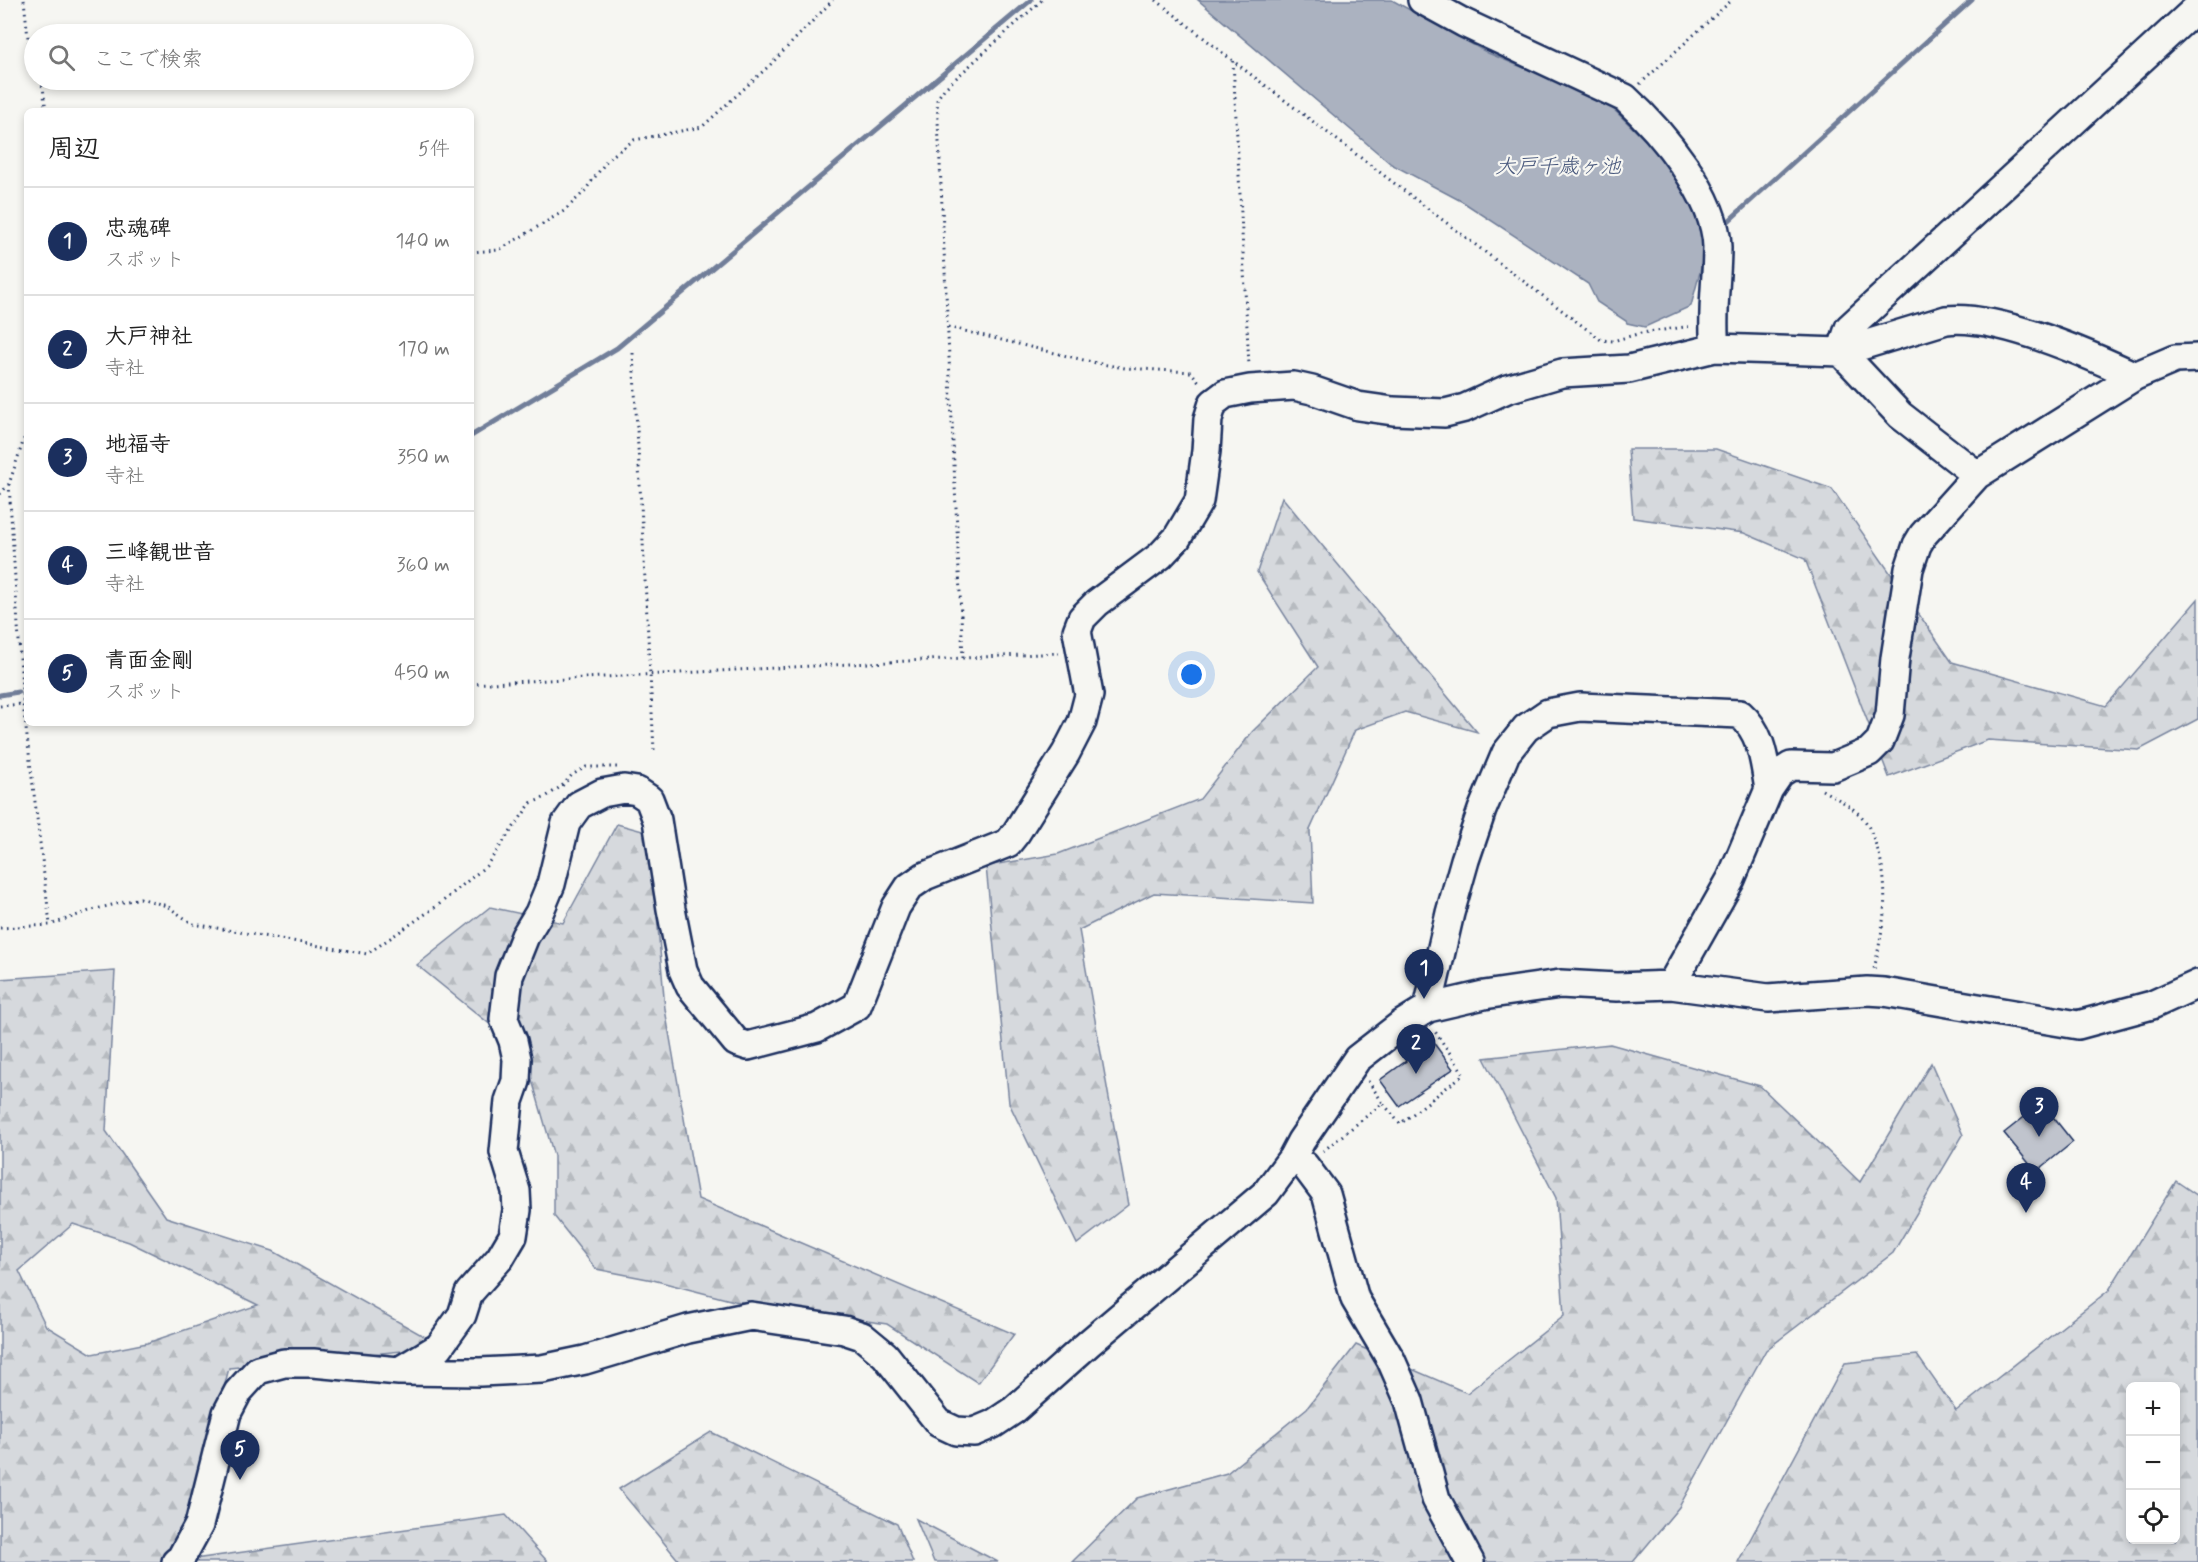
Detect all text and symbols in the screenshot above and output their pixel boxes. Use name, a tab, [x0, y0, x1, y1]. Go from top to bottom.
search box	[24, 24, 474, 90]
icon: search	[45, 41, 78, 74]
text: ここで検索	[93, 46, 203, 74]
text: 周辺	[48, 133, 100, 167]
text: 5件	[418, 136, 450, 163]
water label: 大戸千歳ヶ池	[1495, 153, 1622, 181]
text: 忠魂碑	[105, 215, 171, 243]
text: 1	[63, 228, 72, 255]
text: 140 m	[396, 228, 450, 255]
text: スポット	[105, 247, 185, 274]
text: 大戸神社	[105, 323, 193, 351]
text: 2	[63, 336, 72, 363]
text: 170 m	[398, 336, 450, 363]
text: 寺社	[105, 355, 145, 382]
text: 地福寺	[105, 431, 171, 459]
text: 3	[63, 444, 72, 471]
text: 350 m	[397, 444, 450, 471]
text: 寺社	[105, 463, 145, 490]
text: 三峰観世音	[105, 539, 215, 567]
text: 4	[62, 552, 73, 579]
text: 360 m	[397, 552, 450, 579]
text: 寺社	[105, 571, 145, 598]
text: 青面金剛	[105, 647, 193, 675]
text: 5	[62, 660, 74, 687]
text: 450 m	[394, 660, 450, 687]
your location	[1177, 660, 1206, 689]
text: スポット	[105, 679, 185, 706]
pin: 1	[1404, 950, 1444, 999]
pin: 2	[1396, 1024, 1436, 1074]
pin: 3	[2020, 1088, 2058, 1137]
pin: 4	[2006, 1164, 2046, 1213]
map controls	[2126, 1382, 2180, 1544]
button: +	[2126, 1382, 2180, 1436]
pin: 5	[220, 1430, 260, 1480]
button: −	[2126, 1436, 2180, 1490]
button: locate	[2126, 1490, 2180, 1544]

